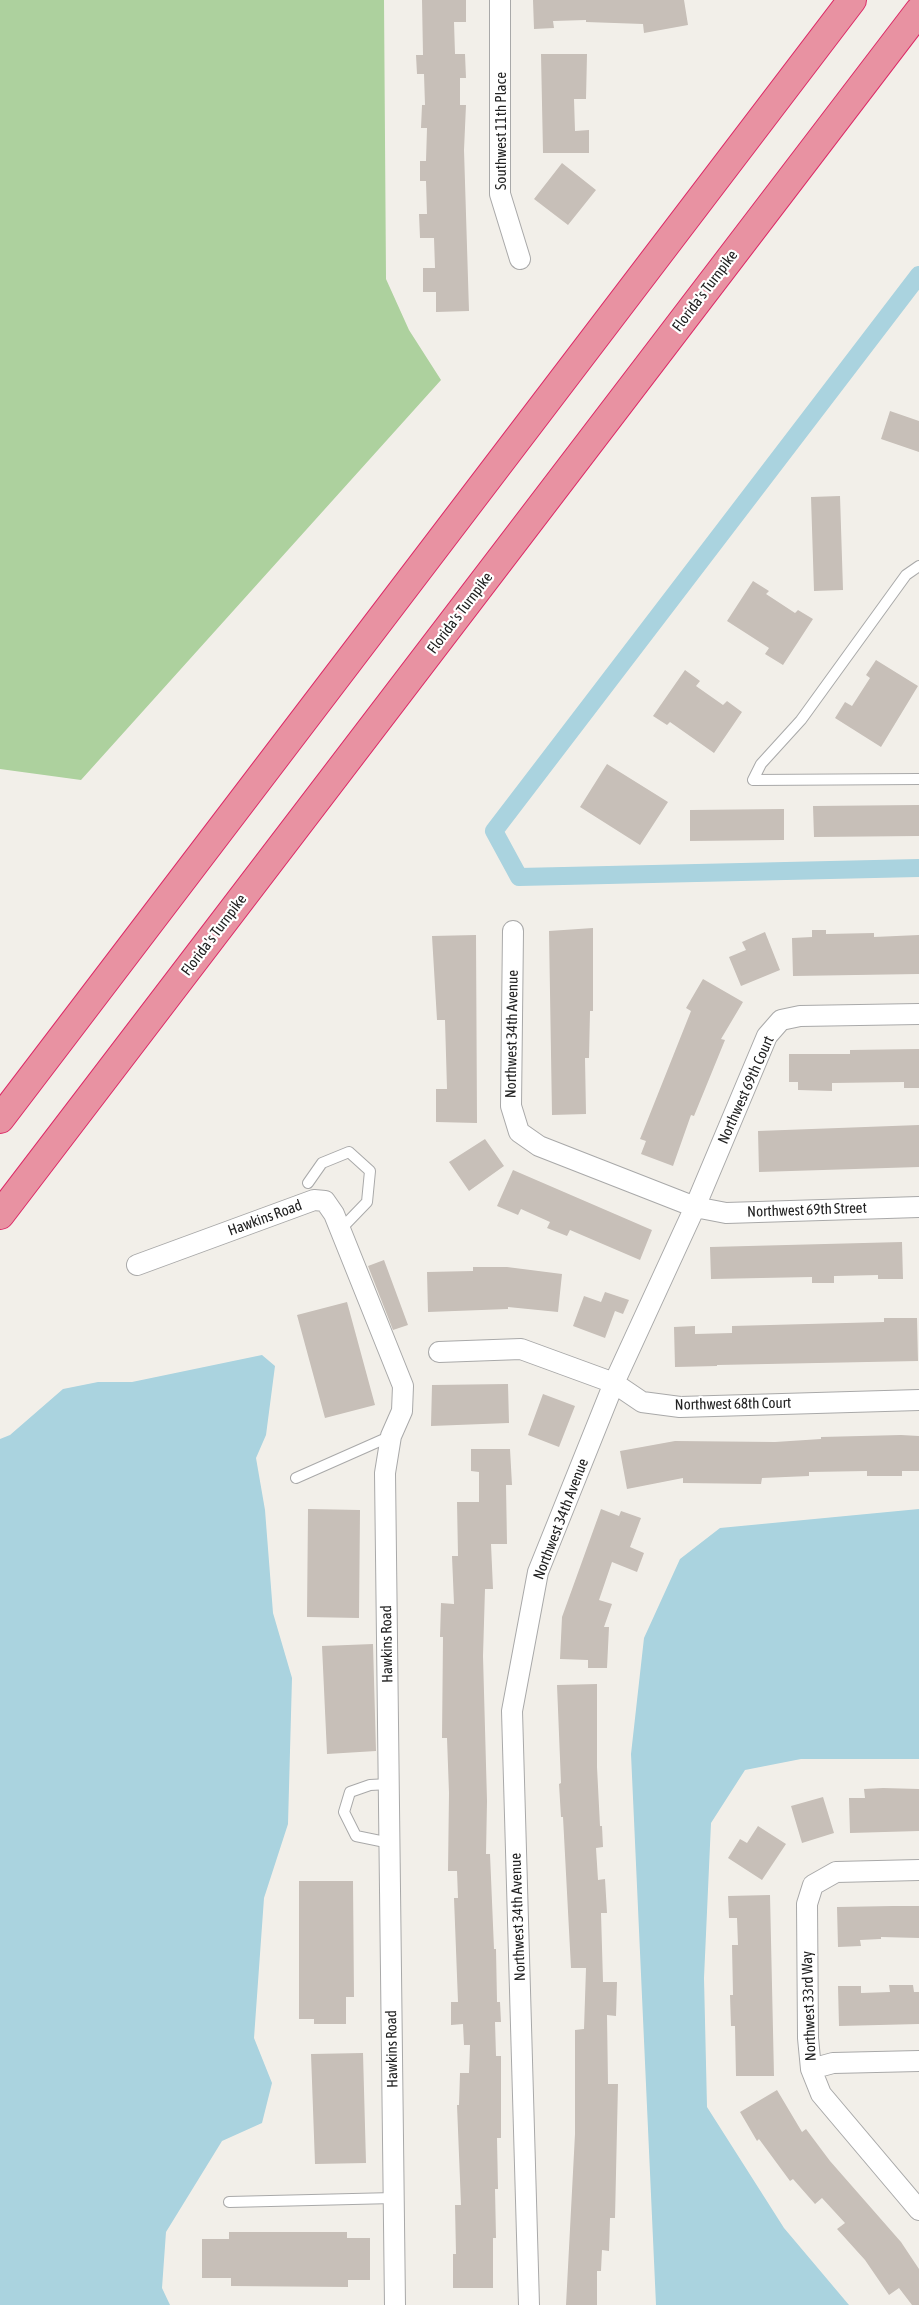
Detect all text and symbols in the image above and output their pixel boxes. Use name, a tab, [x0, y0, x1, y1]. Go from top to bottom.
street label: Southwest 11th Place	[492, 72, 510, 190]
street label: Florida's Turnpike	[669, 247, 741, 335]
street label: Florida's Turnpike	[424, 569, 496, 657]
street label: Florida's Turnpike	[178, 891, 250, 979]
street label: Northwest 34th Avenue	[502, 970, 522, 1098]
street label: Northwest 69th Court	[714, 1033, 778, 1147]
street label: Hawkins Road	[226, 1196, 304, 1240]
street label: Northwest 69th Street	[747, 1199, 867, 1221]
street label: Northwest 68th Court	[675, 1394, 791, 1414]
street label: Northwest 34th Avenue	[530, 1456, 592, 1582]
street label: Hawkins Road	[377, 1605, 397, 1683]
street label: Northwest 34th Avenue	[507, 1853, 529, 1981]
street label: Northwest 33rd Way	[798, 1951, 820, 2061]
street label: Hawkins Road	[382, 2010, 402, 2088]

